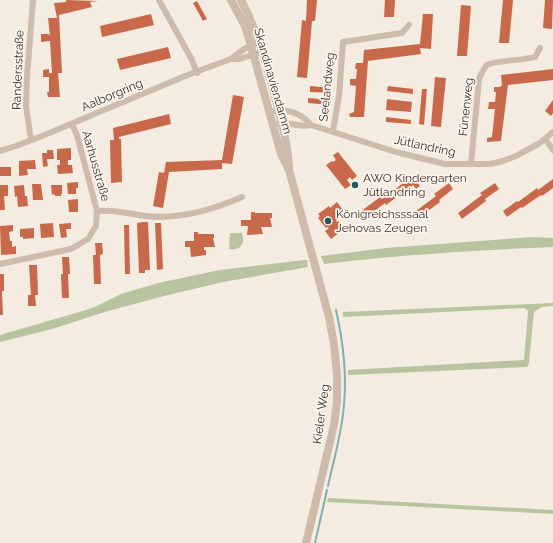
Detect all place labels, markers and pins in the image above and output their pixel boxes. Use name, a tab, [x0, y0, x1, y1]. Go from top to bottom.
place label: AWO Kindergarten Jütlandring	[363, 171, 467, 199]
marker: AWO Kindergarten Jütlandring	[350, 180, 360, 190]
place label: Königreichsssaal Jehovas Zeugen	[336, 207, 429, 235]
marker: Königreichsssaal Jehovas Zeugen	[323, 216, 333, 226]

